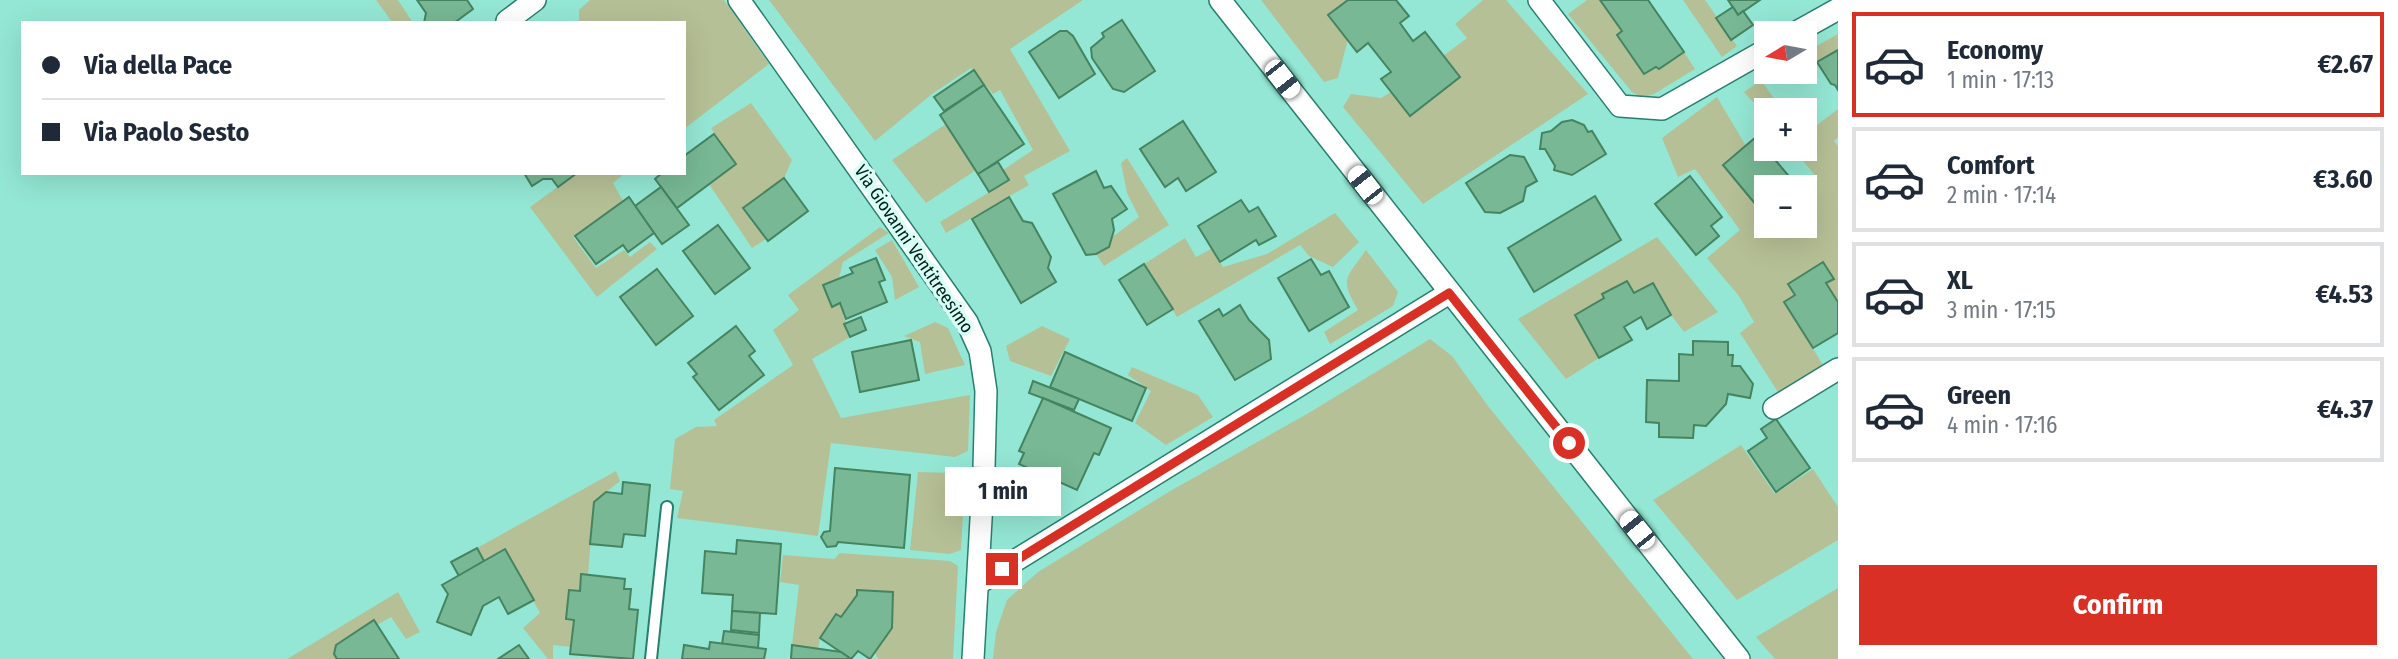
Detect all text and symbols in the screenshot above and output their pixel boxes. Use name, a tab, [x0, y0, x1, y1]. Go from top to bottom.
north arrow	[1754, 21, 1816, 84]
map controls	[1754, 21, 1817, 238]
icon: car	[1863, 33, 1926, 96]
text: Economy	[1947, 35, 2043, 66]
text: €2.67	[2317, 49, 2373, 80]
text: Via della Pace	[84, 50, 232, 81]
car	[1261, 56, 1304, 102]
text: 1 min · 17:13	[1947, 66, 2054, 94]
button: +	[1754, 98, 1817, 161]
text: Via Paolo Sesto	[84, 117, 249, 148]
icon: car	[1863, 148, 1926, 211]
text: Comfort	[1947, 150, 2035, 181]
street label: Via Giovanni Ventitreesimo	[850, 161, 978, 337]
car	[1344, 162, 1387, 208]
text: €3.60	[2313, 164, 2373, 195]
button: −	[1754, 175, 1817, 238]
text: 2 min · 17:14	[1947, 181, 2056, 209]
icon: car	[1863, 263, 1926, 326]
text: XL	[1947, 265, 1973, 296]
text: €4.53	[2315, 279, 2373, 310]
text: 3 min · 17:15	[1947, 296, 2056, 324]
icon: car	[1863, 378, 1926, 441]
text: Green	[1947, 380, 2011, 411]
text: €4.37	[2317, 394, 2373, 425]
text: 4 min · 17:16	[1947, 411, 2057, 439]
route start	[1553, 427, 1585, 459]
callout: 1 min	[944, 468, 1060, 516]
text: 1 min	[978, 477, 1028, 505]
car	[1616, 507, 1659, 553]
route end	[986, 553, 1018, 585]
button: Confirm	[1859, 565, 2377, 645]

